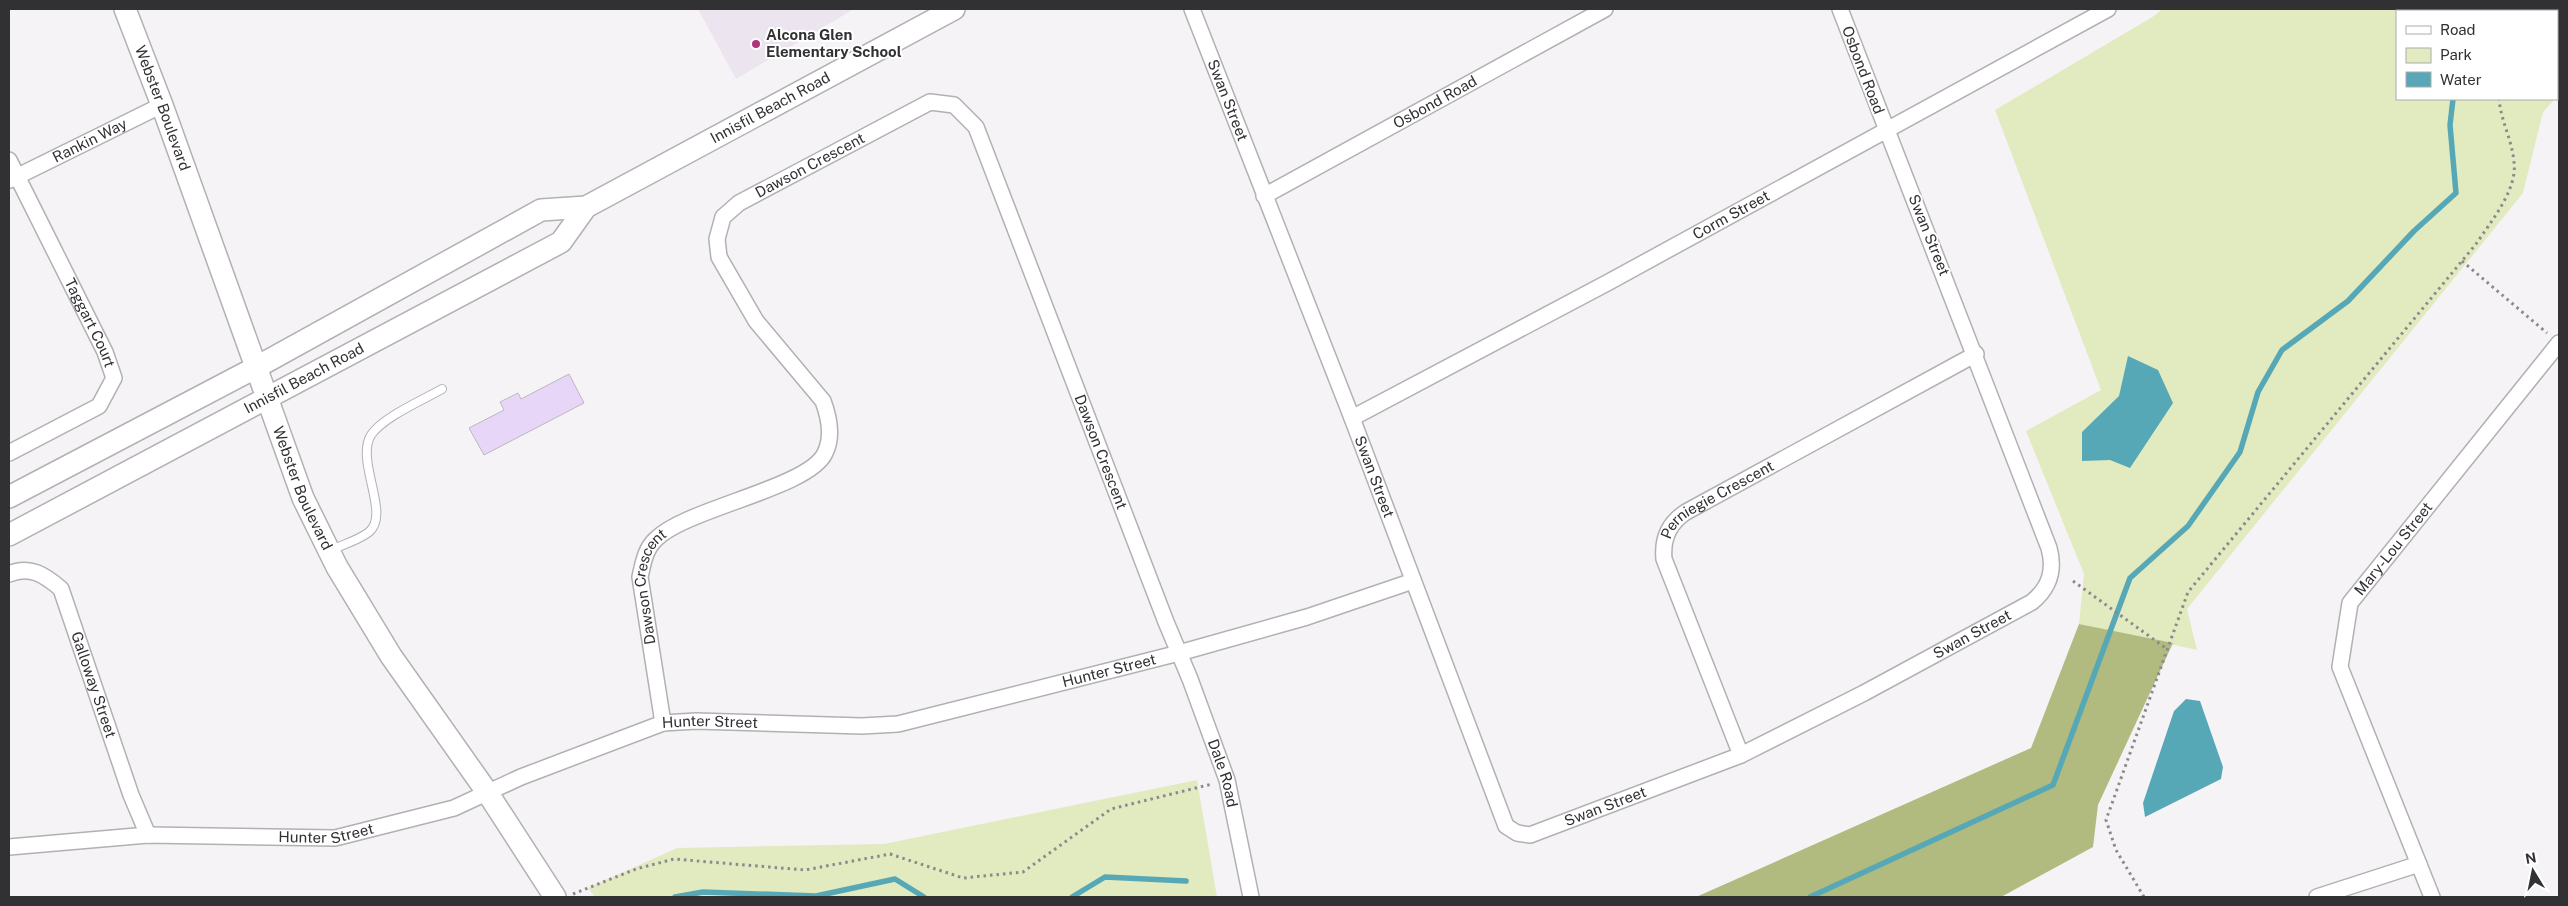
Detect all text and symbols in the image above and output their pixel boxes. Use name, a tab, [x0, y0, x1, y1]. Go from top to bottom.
legend	[2396, 10, 2558, 100]
text: Road	[2440, 21, 2476, 38]
street label: Osbond Road	[1839, 23, 1888, 116]
place label: Alcona Glen Elementary School	[766, 26, 902, 60]
marker: Alcona Glen Elementary School	[750, 38, 762, 50]
street label: Webster Boulevard	[132, 43, 194, 173]
text: Park	[2440, 46, 2472, 63]
street label: Swan Street	[1205, 57, 1252, 143]
street label: Innisfil Beach Road	[707, 68, 833, 146]
text: Water	[2440, 71, 2482, 88]
street label: Osbond Road	[1390, 72, 1480, 132]
street label: Rankin Way	[50, 115, 130, 166]
street label: Dawson Crescent	[752, 129, 868, 201]
street label: Corm Street	[1689, 187, 1772, 243]
street label: Swan Street	[1905, 192, 1954, 278]
street label: Taggart Court	[62, 275, 119, 370]
street label: Innisfil Beach Road	[241, 339, 367, 417]
street label: Dawson Crescent	[1072, 392, 1131, 512]
street label: Webster Boulevard	[270, 424, 336, 552]
street label: Swan Street	[1351, 433, 1398, 520]
street label: Perniegie Crescent	[1657, 457, 1777, 541]
street label: Mary-Lou Street	[2351, 499, 2436, 598]
street label: Dawson Crescent	[631, 525, 669, 646]
street label: Swan Street	[1930, 606, 2014, 662]
street label: Galloway Street	[68, 629, 120, 740]
street label: Hunter Street	[1060, 650, 1158, 690]
street label: Hunter Street	[661, 712, 758, 731]
street label: Dale Road	[1205, 737, 1241, 809]
street label: Swan Street	[1562, 783, 1649, 829]
street label: Hunter Street	[278, 820, 375, 847]
north arrow	[2508, 846, 2558, 896]
text: N	[2524, 849, 2538, 867]

